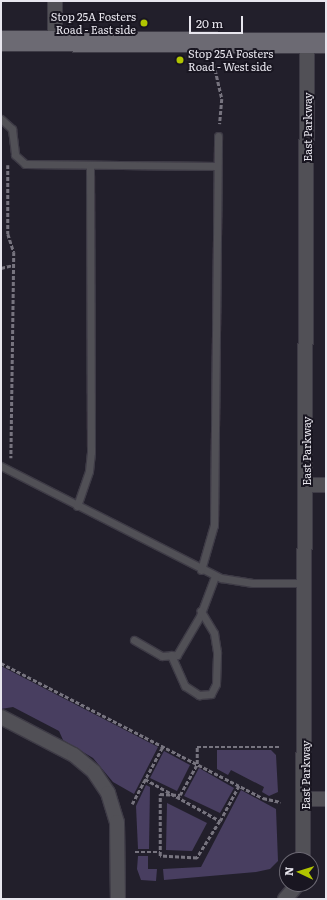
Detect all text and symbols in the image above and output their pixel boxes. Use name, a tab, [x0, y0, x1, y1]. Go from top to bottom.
scale bar	[191, 8, 245, 34]
place label: Stop 25A Fosters Road - East side	[51, 10, 136, 36]
text: 20 m	[196, 14, 223, 32]
marker: Stop 25A Fosters Road - East side	[139, 18, 149, 28]
place label: Stop 25A Fosters Road - West side	[188, 47, 273, 73]
marker: Stop 25A Fosters Road - West side	[175, 55, 185, 65]
street label: East Parkway	[300, 92, 314, 162]
street label: East Parkway	[299, 416, 313, 486]
street label: East Parkway	[298, 740, 312, 810]
north arrow	[279, 852, 319, 892]
text: N	[280, 866, 296, 876]

